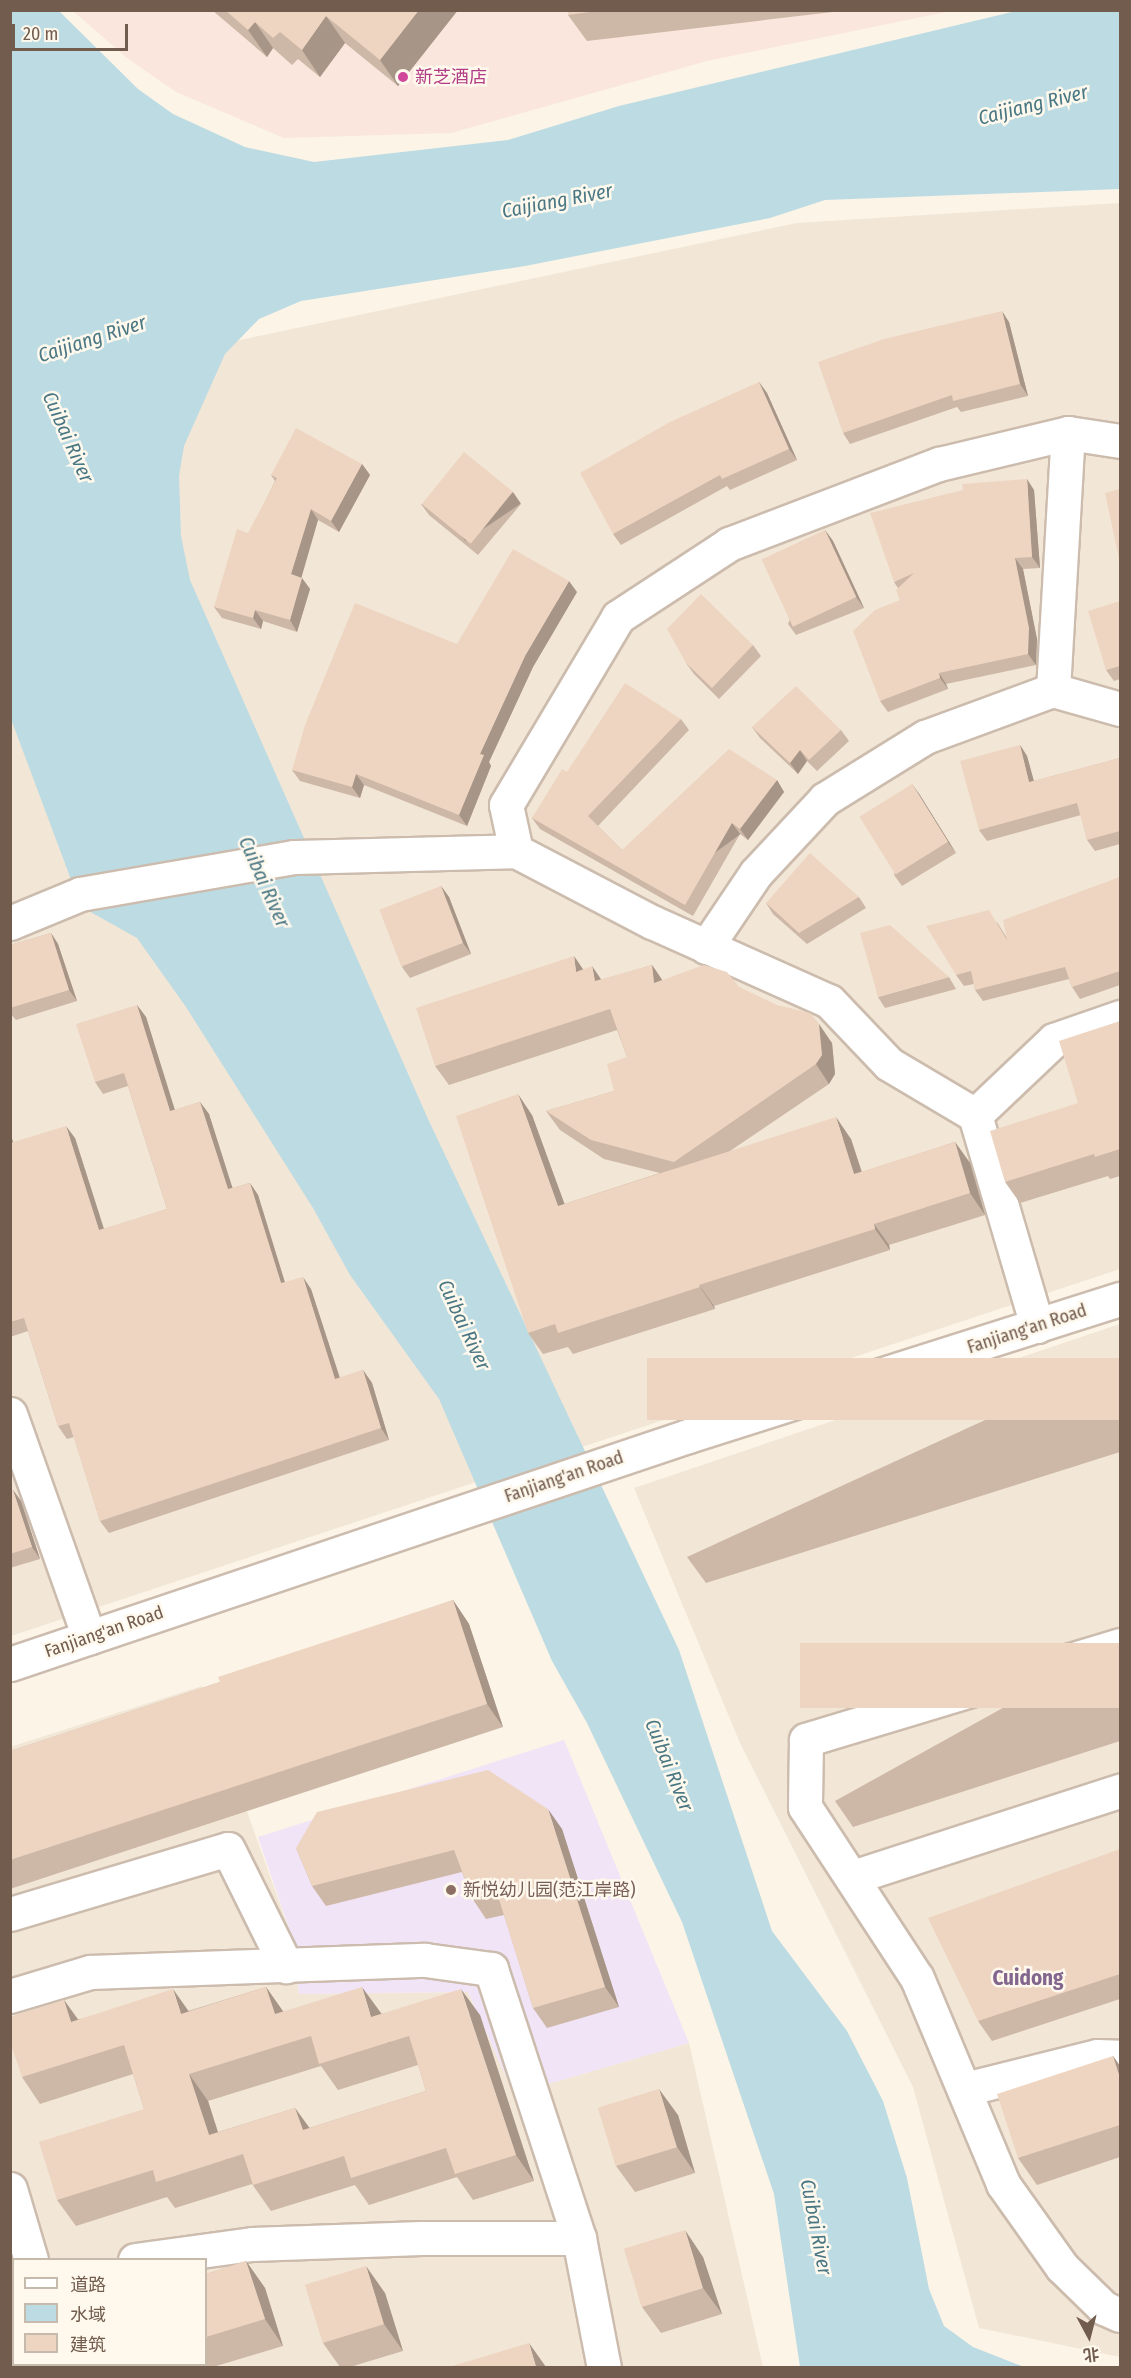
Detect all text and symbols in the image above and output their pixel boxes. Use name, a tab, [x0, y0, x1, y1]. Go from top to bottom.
scale bar	[15, 12, 130, 50]
text: 20 m	[23, 23, 58, 45]
place label: 新芝酒店	[415, 66, 487, 88]
marker: 新芝酒店	[396, 70, 410, 84]
water label: Caijiang River	[976, 80, 1090, 130]
water label: Caijiang River	[500, 179, 614, 223]
water label: Caijiang River	[35, 310, 149, 368]
water label: Cuibai River	[37, 388, 99, 486]
water label: Cuibai River	[233, 833, 295, 931]
water label: Cuibai River	[433, 1276, 495, 1374]
street label: Fanjiang'an Road	[965, 1300, 1089, 1358]
street label: Fanjiang'an Road	[502, 1447, 626, 1507]
street label: Fanjiang'an Road	[42, 1602, 166, 1662]
water label: Cuibai River	[640, 1716, 698, 1814]
place label: 新悦幼儿园(范江岸路)	[463, 1879, 636, 1901]
marker: 新悦幼儿园(范江岸路)	[444, 1883, 458, 1897]
district label: Cuidong	[992, 1965, 1064, 1991]
water label: Cuibai River	[795, 2177, 837, 2277]
legend	[12, 2258, 207, 2366]
text: 道路	[70, 2274, 106, 2296]
text: 水域	[70, 2304, 106, 2326]
north arrow	[1059, 2306, 1119, 2366]
text: 建筑	[70, 2334, 106, 2356]
text: 北	[1082, 2344, 1100, 2365]

